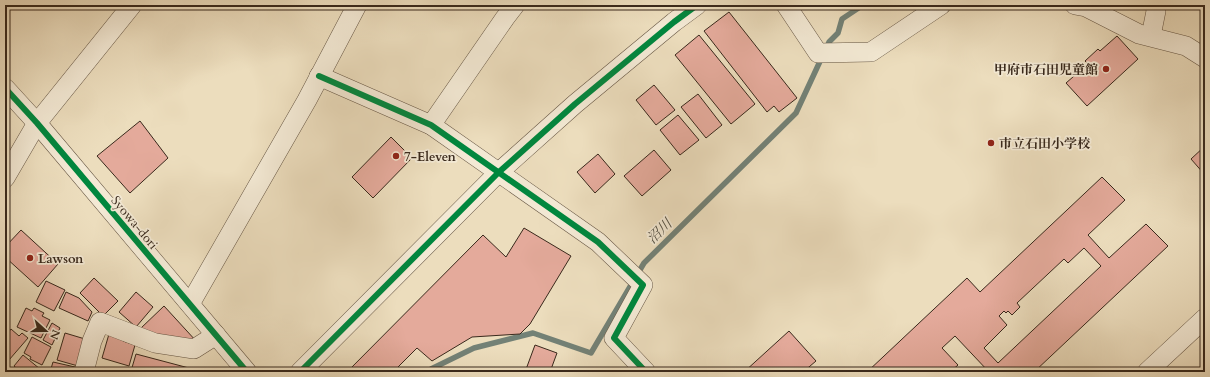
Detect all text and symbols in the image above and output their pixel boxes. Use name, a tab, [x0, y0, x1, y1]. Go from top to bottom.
place label: 甲府市石田児童館	[994, 61, 1098, 79]
marker: 甲府市石田児童館	[1101, 64, 1111, 74]
place label: 市立石田小学校	[999, 135, 1091, 153]
marker: 市立石田小学校	[986, 138, 996, 148]
place label: 7-Eleven	[404, 148, 456, 166]
marker: 7-Eleven	[391, 151, 401, 161]
street label: Syowa-dori	[107, 192, 162, 253]
water label: 沼川	[643, 213, 677, 248]
place label: Lawson	[38, 250, 84, 268]
marker: Lawson	[25, 253, 35, 263]
north arrow	[26, 311, 66, 351]
text: N	[46, 327, 64, 342]

